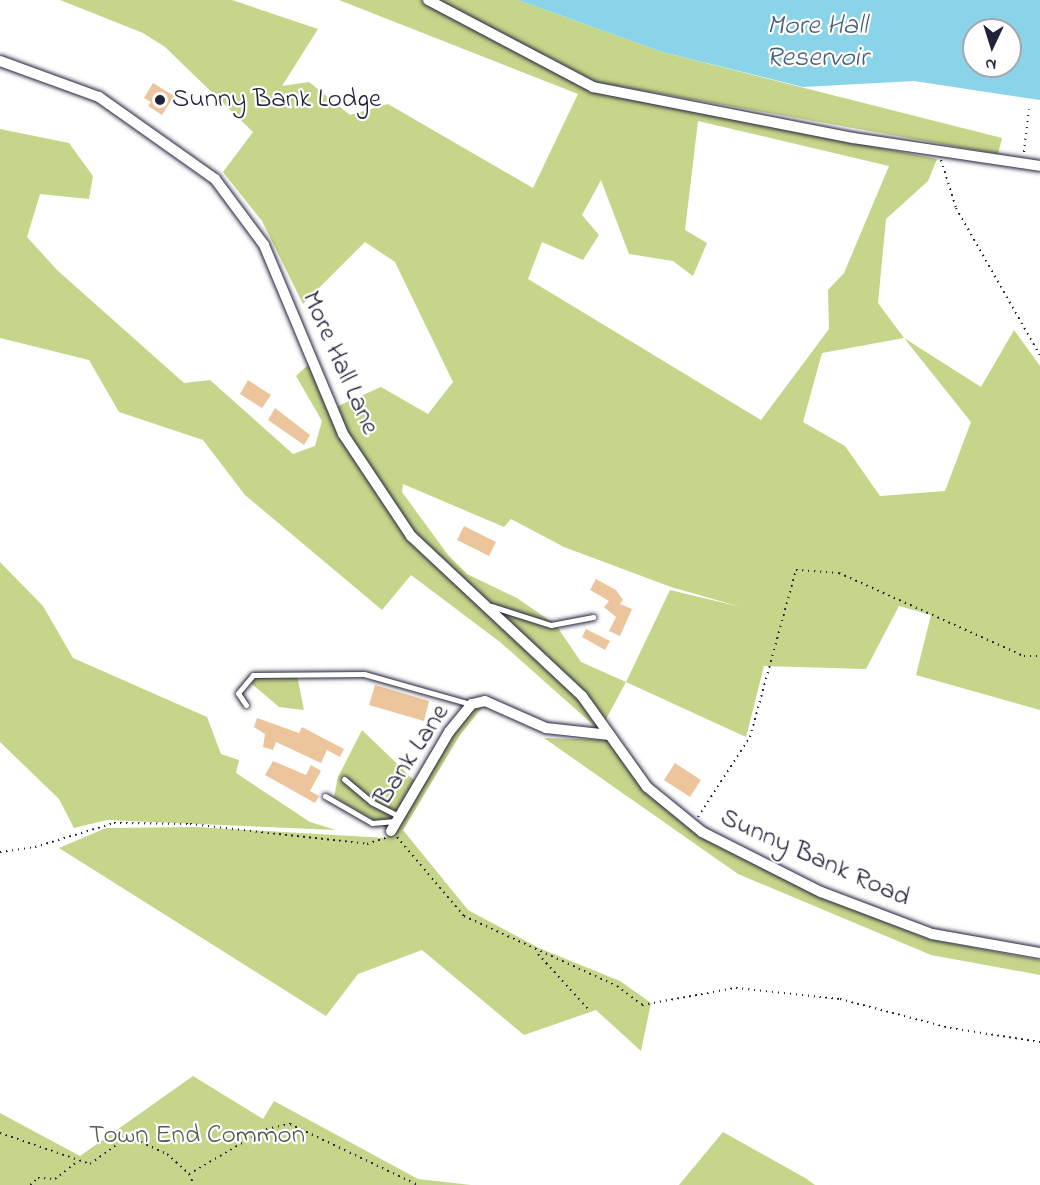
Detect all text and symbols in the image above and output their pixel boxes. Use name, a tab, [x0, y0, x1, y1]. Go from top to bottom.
water label: More Hall Reservoir	[766, 10, 868, 76]
north arrow	[962, 18, 1022, 78]
text: N	[985, 52, 997, 76]
place label: Sunny Bank Lodge	[172, 84, 381, 116]
marker: Sunny Bank Lodge	[153, 93, 167, 107]
street label: More Hall Lane	[294, 286, 386, 440]
street label: Bank Lane	[367, 698, 457, 812]
street label: Sunny Bank Road	[715, 802, 915, 914]
park label: Town End Common	[89, 1120, 305, 1152]

